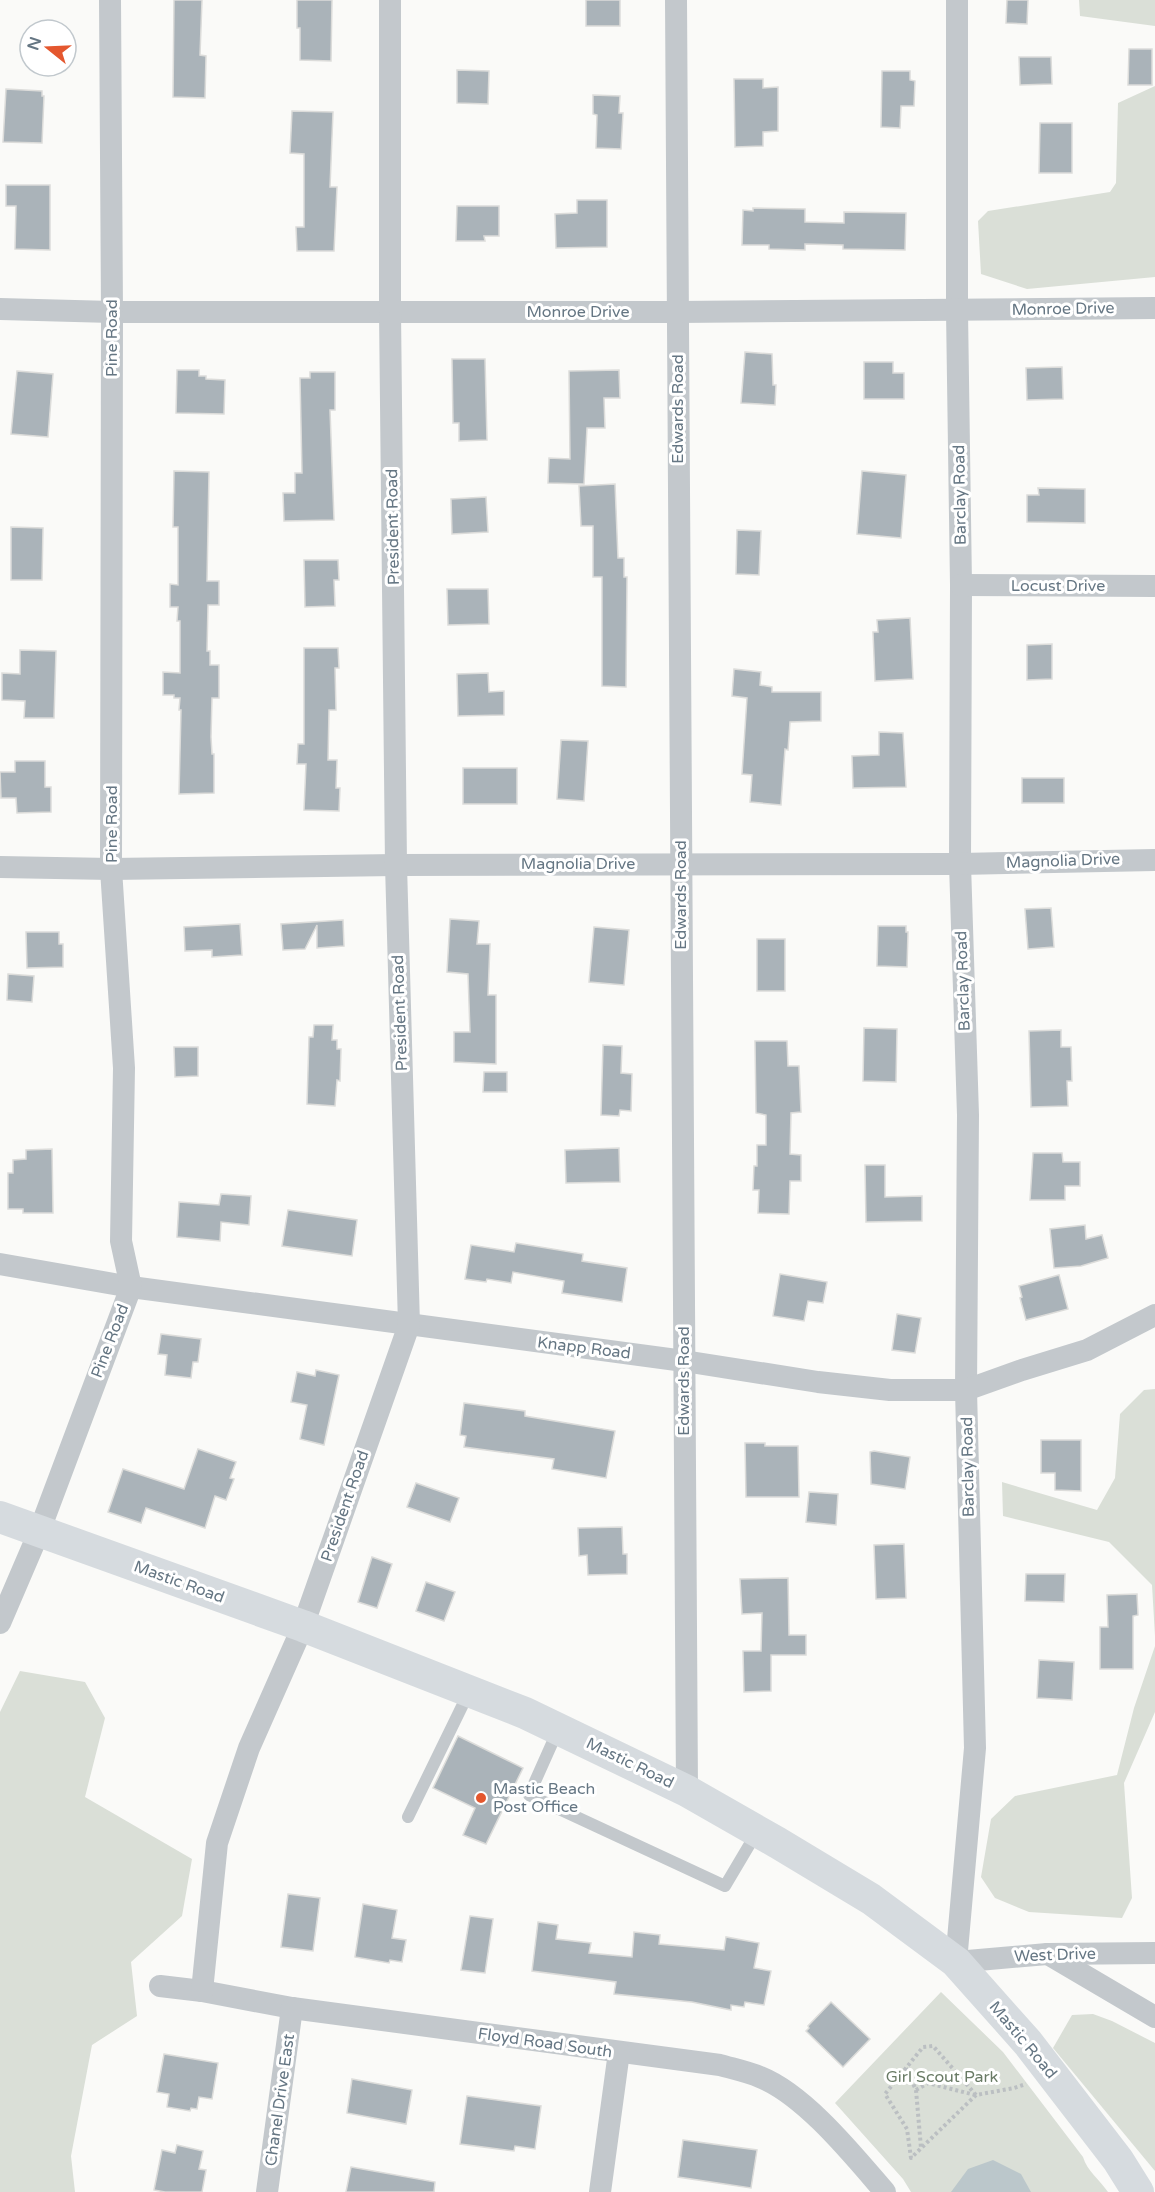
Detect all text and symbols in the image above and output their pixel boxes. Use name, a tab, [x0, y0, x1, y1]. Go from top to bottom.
north arrow	[18, 18, 78, 78]
text: N	[23, 34, 46, 53]
street label: Monroe Drive	[1011, 298, 1115, 320]
street label: Pine Road	[102, 299, 122, 377]
street label: Monroe Drive	[527, 302, 629, 322]
street label: Edwards Road	[668, 354, 688, 464]
street label: Barclay Road	[949, 445, 971, 545]
street label: President Road	[382, 469, 404, 585]
street label: Locust Drive	[1011, 576, 1105, 596]
street label: Pine Road	[102, 785, 122, 863]
street label: Edwards Road	[671, 840, 691, 950]
street label: Magnolia Drive	[1005, 849, 1121, 873]
street label: Magnolia Drive	[521, 854, 635, 874]
street label: Barclay Road	[951, 931, 975, 1031]
street label: President Road	[388, 954, 412, 1072]
street label: Pine Road	[87, 1301, 133, 1381]
street label: Edwards Road	[674, 1326, 694, 1436]
street label: Knapp Road	[536, 1332, 632, 1364]
street label: Barclay Road	[957, 1417, 979, 1517]
street label: President Road	[317, 1448, 373, 1564]
street label: Mastic Road	[131, 1556, 227, 1608]
street label: Mastic Road	[583, 1733, 677, 1793]
place label: Mastic Beach Post Office	[493, 1779, 595, 1817]
marker: Mastic Beach Post Office	[474, 1791, 488, 1805]
street label: West Drive	[1014, 1944, 1096, 1966]
street label: Mastic Road	[985, 1997, 1061, 2083]
street label: Floyd Road South	[477, 2024, 613, 2062]
street label: Chanel Drive East	[261, 2033, 299, 2167]
park label: Girl Scout Park	[886, 2067, 999, 2087]

